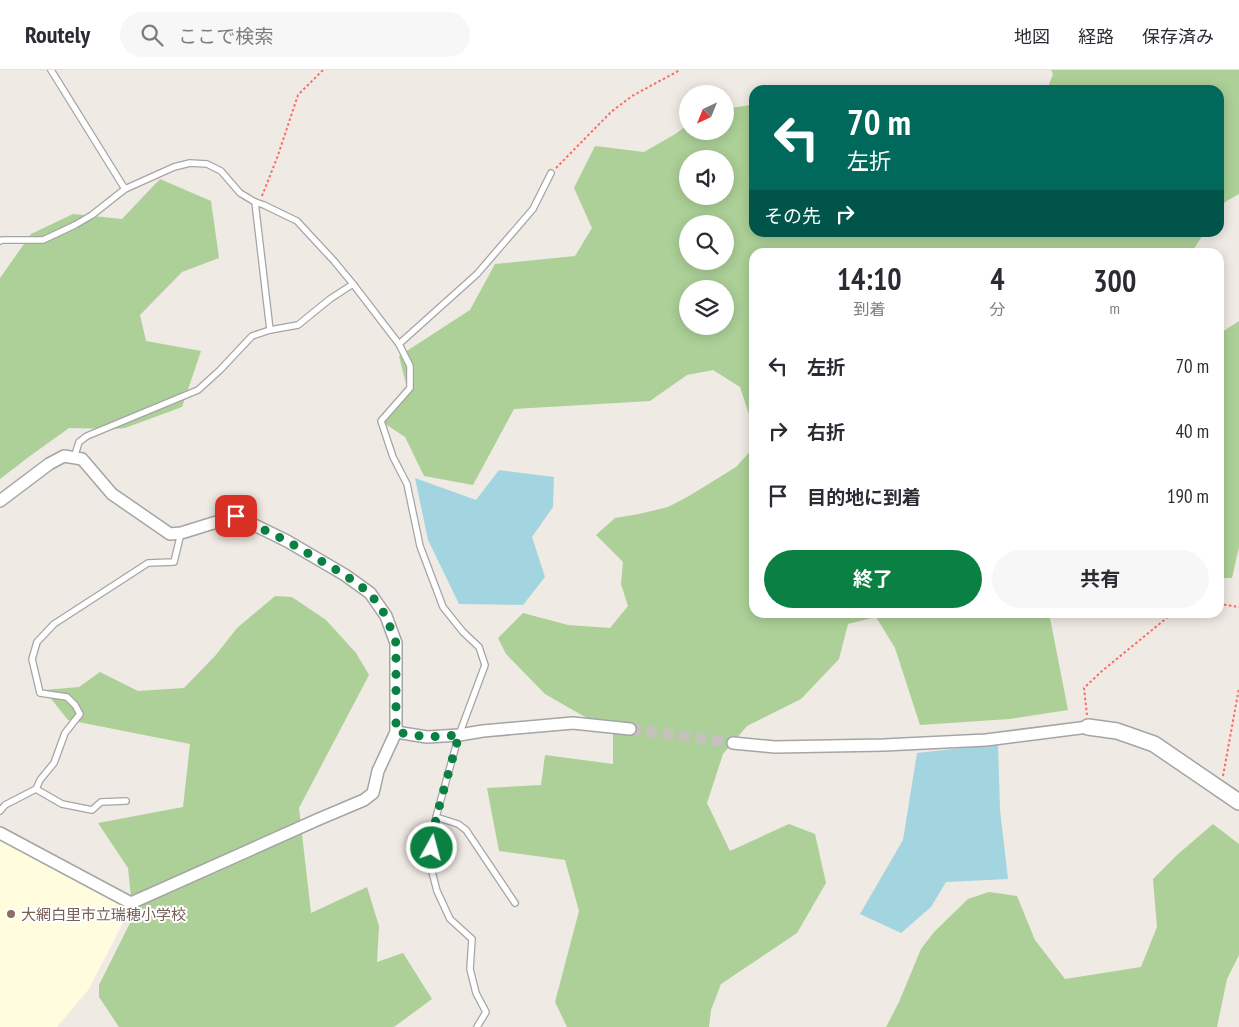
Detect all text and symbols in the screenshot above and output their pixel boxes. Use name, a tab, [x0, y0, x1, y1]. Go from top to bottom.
search box	[120, 12, 470, 57]
text: Routely	[25, 19, 90, 50]
icon: search	[138, 21, 166, 49]
text: ここで検索	[178, 24, 273, 48]
text: 地図	[1014, 25, 1050, 48]
text: 経路	[1078, 25, 1114, 48]
text: 保存済み	[1142, 25, 1214, 48]
north arrow	[679, 85, 734, 140]
map controls	[679, 85, 734, 335]
text: 70 m	[847, 99, 911, 145]
icon: left	[764, 105, 829, 170]
text: 左折	[847, 147, 891, 175]
button: sound	[679, 150, 734, 205]
icon: right	[831, 200, 859, 228]
text: その先	[764, 204, 821, 228]
button: search	[679, 215, 734, 270]
text: 14:10	[837, 259, 902, 298]
text: 4	[990, 259, 1005, 298]
text: 300	[1093, 261, 1136, 300]
button: layers	[679, 280, 734, 335]
text: m	[1110, 298, 1120, 318]
text: 到着	[853, 299, 885, 319]
text: 分	[989, 299, 1005, 319]
icon: left	[764, 352, 792, 380]
text: 70 m	[1176, 354, 1209, 378]
text: 左折	[807, 355, 845, 379]
icon: right	[764, 417, 792, 445]
text: 40 m	[1176, 419, 1209, 443]
text: 右折	[807, 420, 845, 444]
icon: arrive	[764, 482, 792, 510]
text: 190 m	[1167, 484, 1209, 508]
text: 目的地に到着	[807, 485, 921, 509]
pin	[215, 495, 257, 537]
icon: arrive	[222, 502, 250, 530]
button: 終了	[764, 550, 982, 608]
button: 共有	[992, 550, 1209, 608]
position arrow	[405, 821, 457, 873]
place label: 大網白里市立瑞穂小学校	[21, 905, 186, 924]
marker: 大網白里市立瑞穂小学校	[5, 908, 17, 920]

